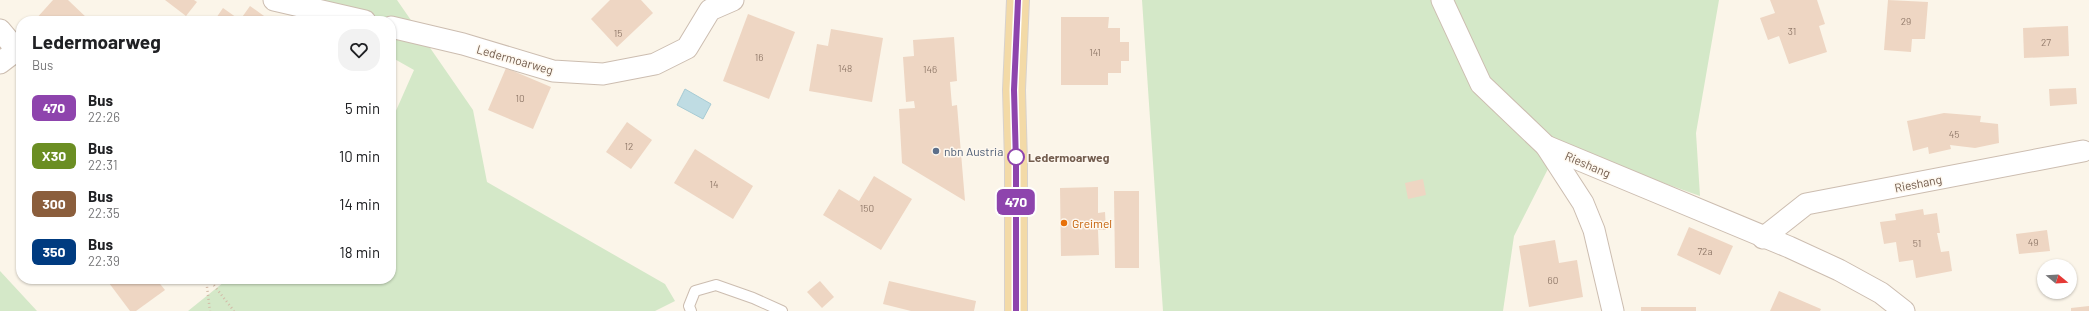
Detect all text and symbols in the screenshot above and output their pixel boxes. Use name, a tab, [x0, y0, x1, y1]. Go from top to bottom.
house number: 29	[1901, 15, 1911, 27]
house number: 31	[1788, 25, 1796, 37]
house number: 15	[614, 27, 622, 39]
button: heart	[338, 29, 380, 71]
text: Ledermoarweg	[32, 30, 161, 53]
house number: 27	[2041, 36, 2051, 48]
street label: Ledermoarweg	[475, 41, 555, 77]
house number: 141	[1089, 46, 1101, 58]
house number: 16	[755, 51, 763, 63]
text: Bus	[32, 57, 53, 73]
house number: 148	[838, 62, 852, 74]
house number: 146	[923, 63, 937, 75]
text: Bus	[88, 91, 113, 109]
house number: 10	[515, 92, 525, 104]
text: 470	[43, 99, 65, 116]
text: 5 min	[345, 99, 380, 117]
text: 22:26	[88, 109, 120, 125]
house number: 45	[1949, 128, 1959, 140]
text: Bus	[88, 139, 113, 157]
house number: 12	[625, 140, 633, 152]
place label: nbn Austria	[944, 144, 1003, 158]
marker: nbn Austria	[931, 146, 941, 156]
text: X30	[42, 147, 66, 164]
text: 10 min	[339, 147, 380, 165]
marker: Ledermoarweg	[1007, 148, 1025, 166]
street label: Rieshang	[1563, 148, 1613, 180]
place label: Ledermoarweg	[1028, 150, 1110, 164]
text: 22:31	[88, 157, 118, 173]
street label: Rieshang	[1893, 172, 1943, 194]
house number: 14	[709, 178, 719, 190]
text: Bus	[88, 187, 113, 205]
line badge: 470	[993, 189, 1039, 215]
text: 470	[1005, 193, 1027, 210]
text: 300	[42, 195, 66, 212]
text: 14 min	[339, 195, 380, 213]
house number: 150	[860, 202, 874, 214]
text: 22:35	[88, 205, 120, 221]
place label: Greimel	[1072, 216, 1112, 230]
marker: Greimel	[1059, 218, 1069, 228]
text: Bus	[88, 235, 113, 253]
house number: 49	[2028, 236, 2038, 248]
house number: 51	[1913, 237, 1921, 249]
text: 350	[42, 243, 66, 260]
text: 18 min	[340, 243, 380, 261]
house number: 72a	[1697, 245, 1713, 257]
text: 22:39	[88, 253, 120, 269]
north arrow	[2037, 259, 2077, 299]
map controls	[2037, 259, 2077, 299]
house number: 60	[1548, 274, 1558, 286]

